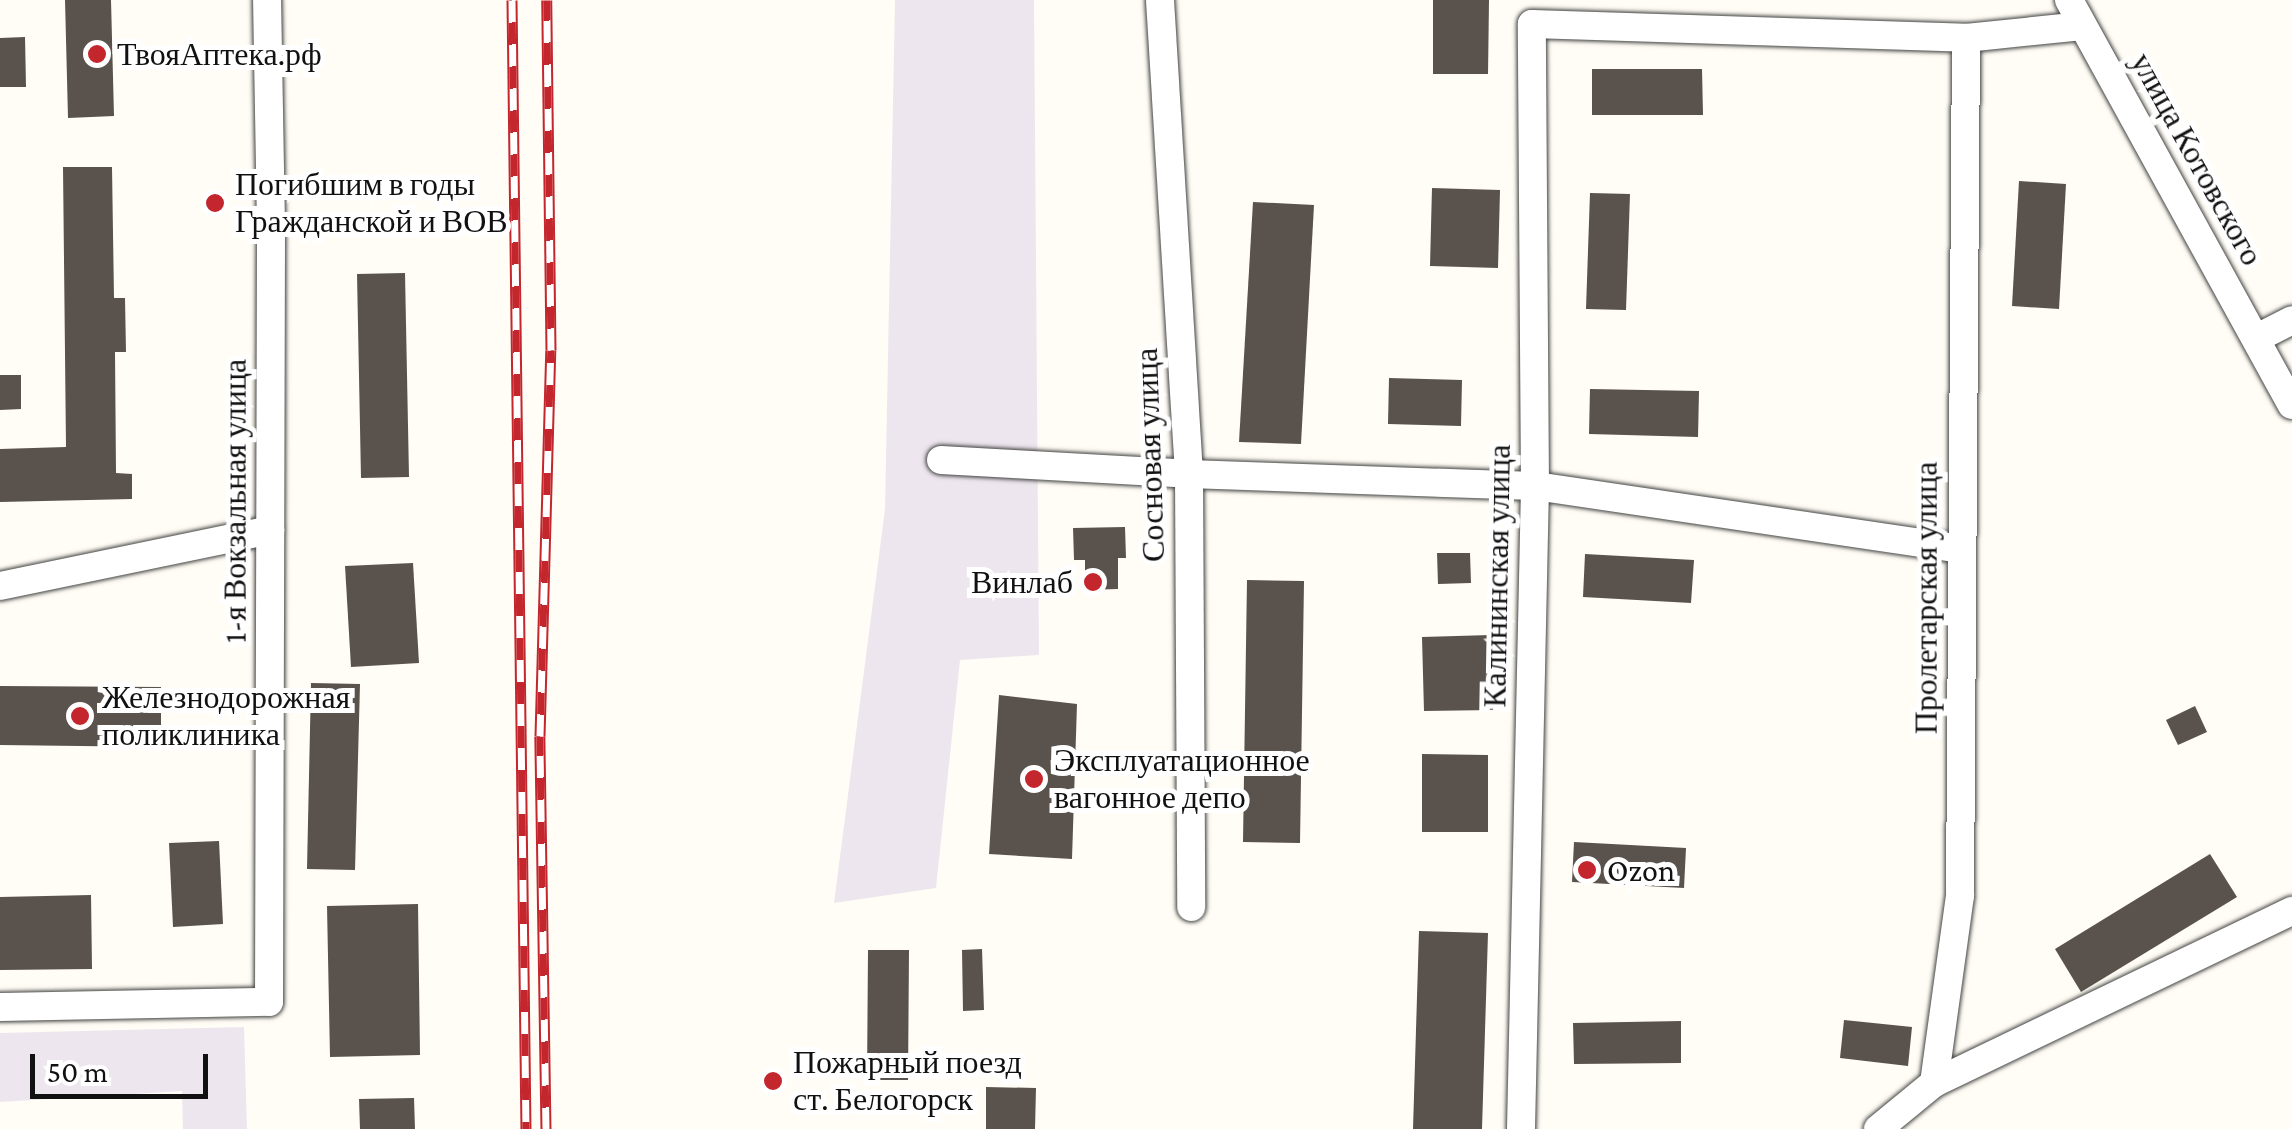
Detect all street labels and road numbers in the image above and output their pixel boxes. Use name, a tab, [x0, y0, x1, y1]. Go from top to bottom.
street label: улица Котовского	[2123, 46, 2271, 272]
street label: Сосновая улица	[1127, 347, 1173, 563]
street label: 1-я Вокзальная улица	[216, 359, 254, 643]
street label: Калининская улица	[1476, 444, 1518, 708]
street label: Пролетарская улица	[1907, 462, 1945, 734]

